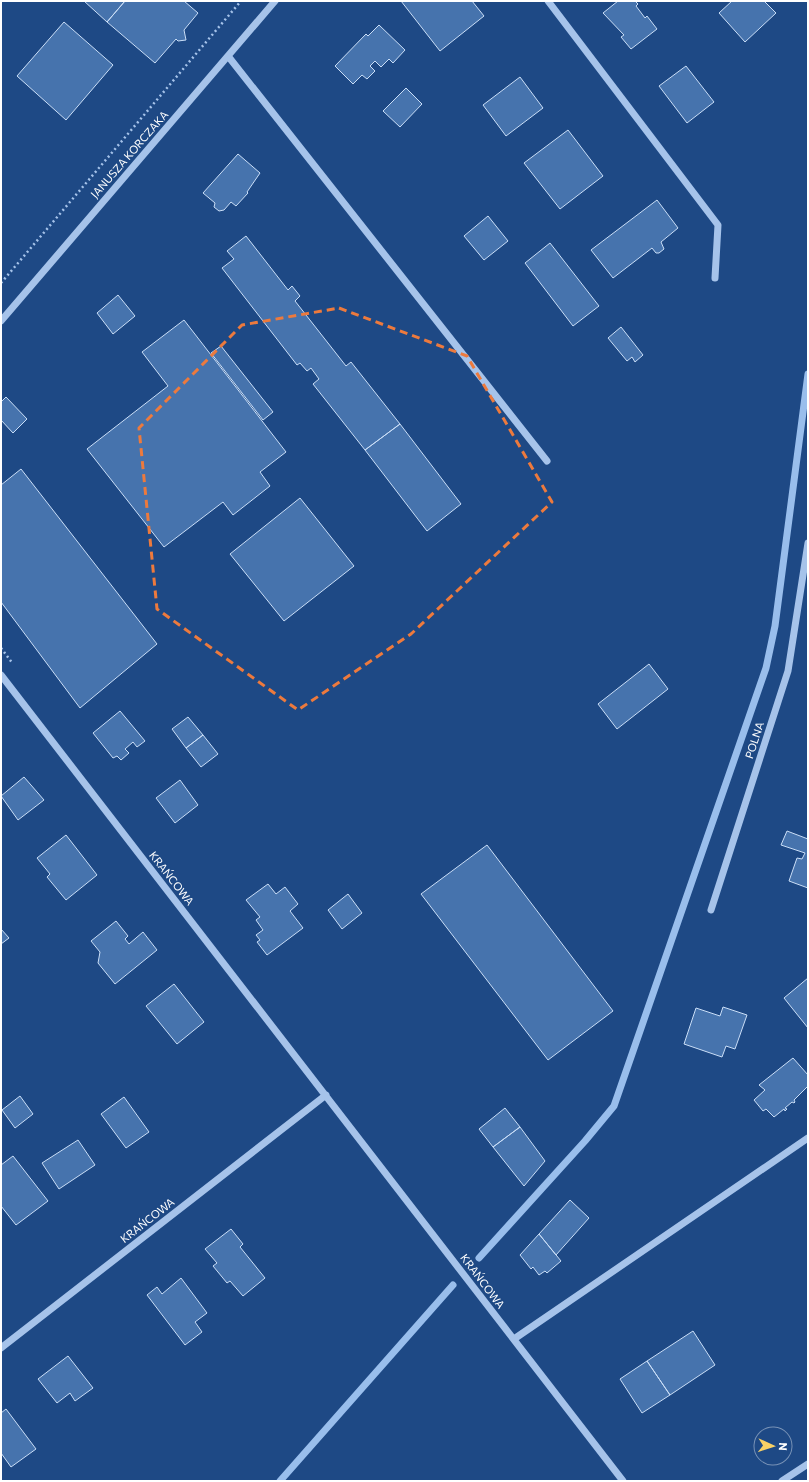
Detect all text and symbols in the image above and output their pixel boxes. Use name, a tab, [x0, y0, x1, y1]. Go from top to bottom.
street label: JANUSZA KORCZAKA	[88, 107, 171, 201]
street label: POLNA	[742, 720, 766, 760]
street label: KRAŃCOWA	[147, 848, 198, 908]
street label: KRAŃCOWA	[117, 1194, 177, 1245]
street label: KRAŃCOWA	[458, 1251, 509, 1311]
north arrow	[753, 1426, 793, 1466]
text: N	[777, 1442, 790, 1451]

